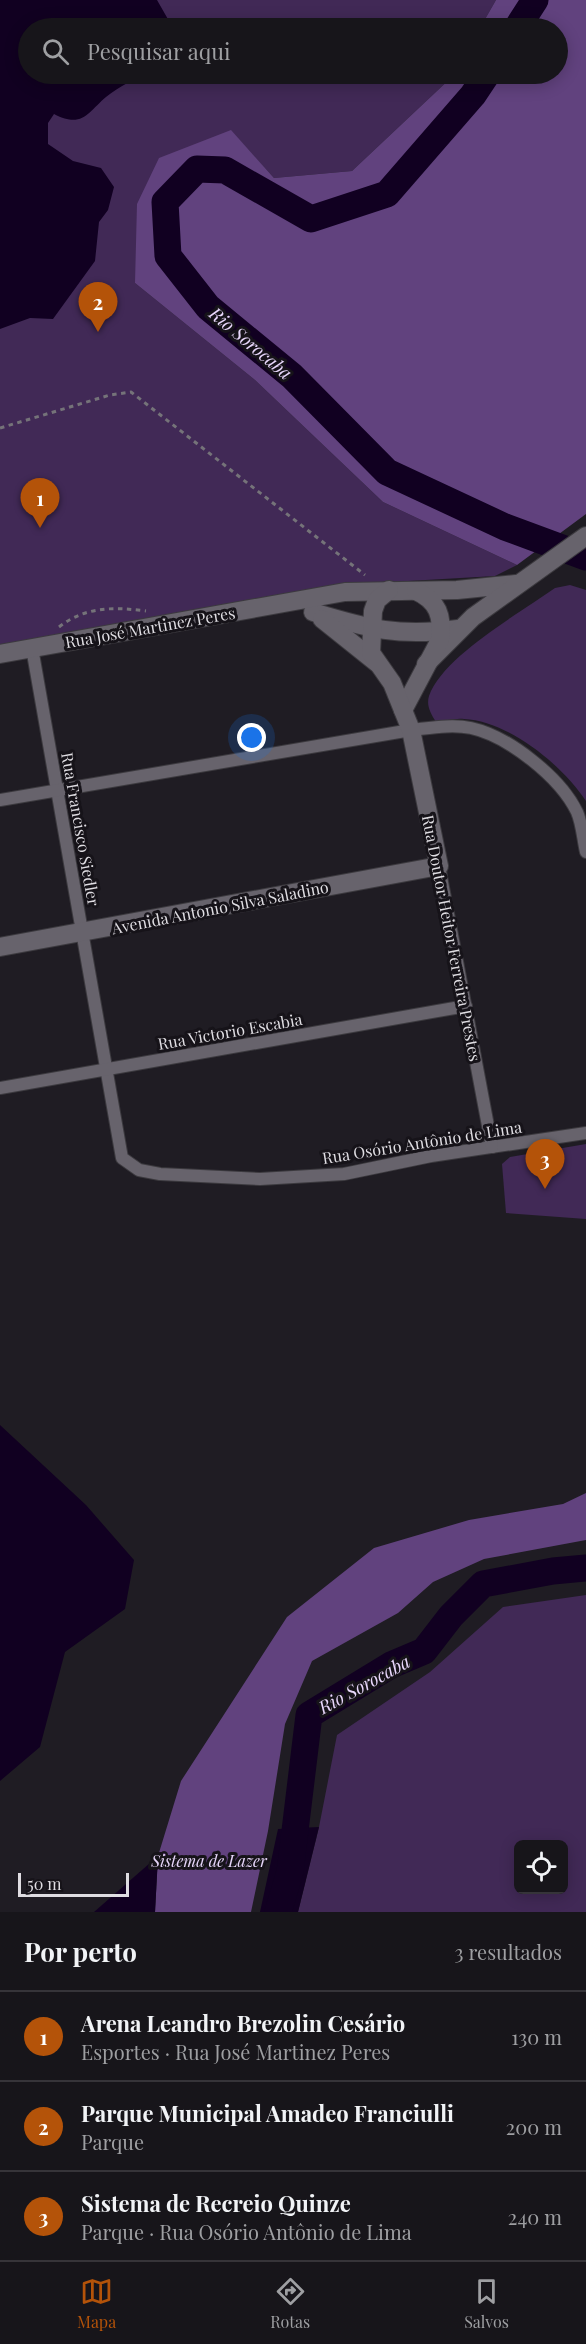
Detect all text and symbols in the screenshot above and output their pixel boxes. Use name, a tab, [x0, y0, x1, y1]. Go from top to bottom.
search box	[18, 18, 568, 84]
icon: search	[39, 35, 72, 68]
text: Pesquisar aqui	[87, 36, 230, 66]
pin: 2	[78, 282, 118, 332]
water label: Rio Sorocaba	[204, 301, 297, 385]
pin: 1	[20, 478, 60, 528]
street label: Rua José Martinez Peres	[63, 602, 237, 652]
your location	[237, 723, 266, 752]
street label: Rua Francisco Siedler	[57, 751, 105, 907]
street label: Rua Doutor Heitor Ferreira Prestes	[418, 813, 486, 1063]
street label: Avenida Antonio Silva Saladino	[109, 876, 330, 939]
street label: Rua Victorio Escabia	[156, 1008, 304, 1054]
street label: Rua Osório Antônio de Lima	[321, 1116, 523, 1168]
pin: 3	[526, 1140, 564, 1189]
water label: Rio Sorocaba	[313, 1649, 414, 1720]
map controls	[514, 1840, 568, 1894]
button: locate	[514, 1840, 568, 1894]
park label: Sistema de Lazer	[150, 1850, 268, 1871]
scale bar	[18, 1870, 129, 1898]
text: 50 m	[27, 1873, 61, 1894]
text: Por perto	[24, 1934, 137, 1969]
text: 3 resultados	[455, 1938, 562, 1965]
text: Arena Leandro Brezolin Cesário	[81, 2008, 405, 2038]
text: 1	[40, 2023, 47, 2050]
text: 130 m	[511, 2023, 562, 2050]
text: Esportes · Rua José Martinez Peres	[81, 2038, 390, 2065]
text: Parque Municipal Amadeo Franciulli	[81, 2098, 454, 2128]
text: 2	[38, 2113, 49, 2140]
text: 200 m	[506, 2113, 562, 2140]
text: Parque	[81, 2128, 144, 2155]
text: Sistema de Recreio Quinze	[81, 2188, 351, 2218]
text: 3	[39, 2203, 48, 2230]
text: 240 m	[508, 2203, 562, 2230]
text: Parque · Rua Osório Antônio de Lima	[81, 2218, 412, 2245]
tab: Mapa	[77, 2275, 116, 2332]
tab: Rotas	[270, 2275, 310, 2332]
tab: Salvos	[464, 2275, 509, 2332]

